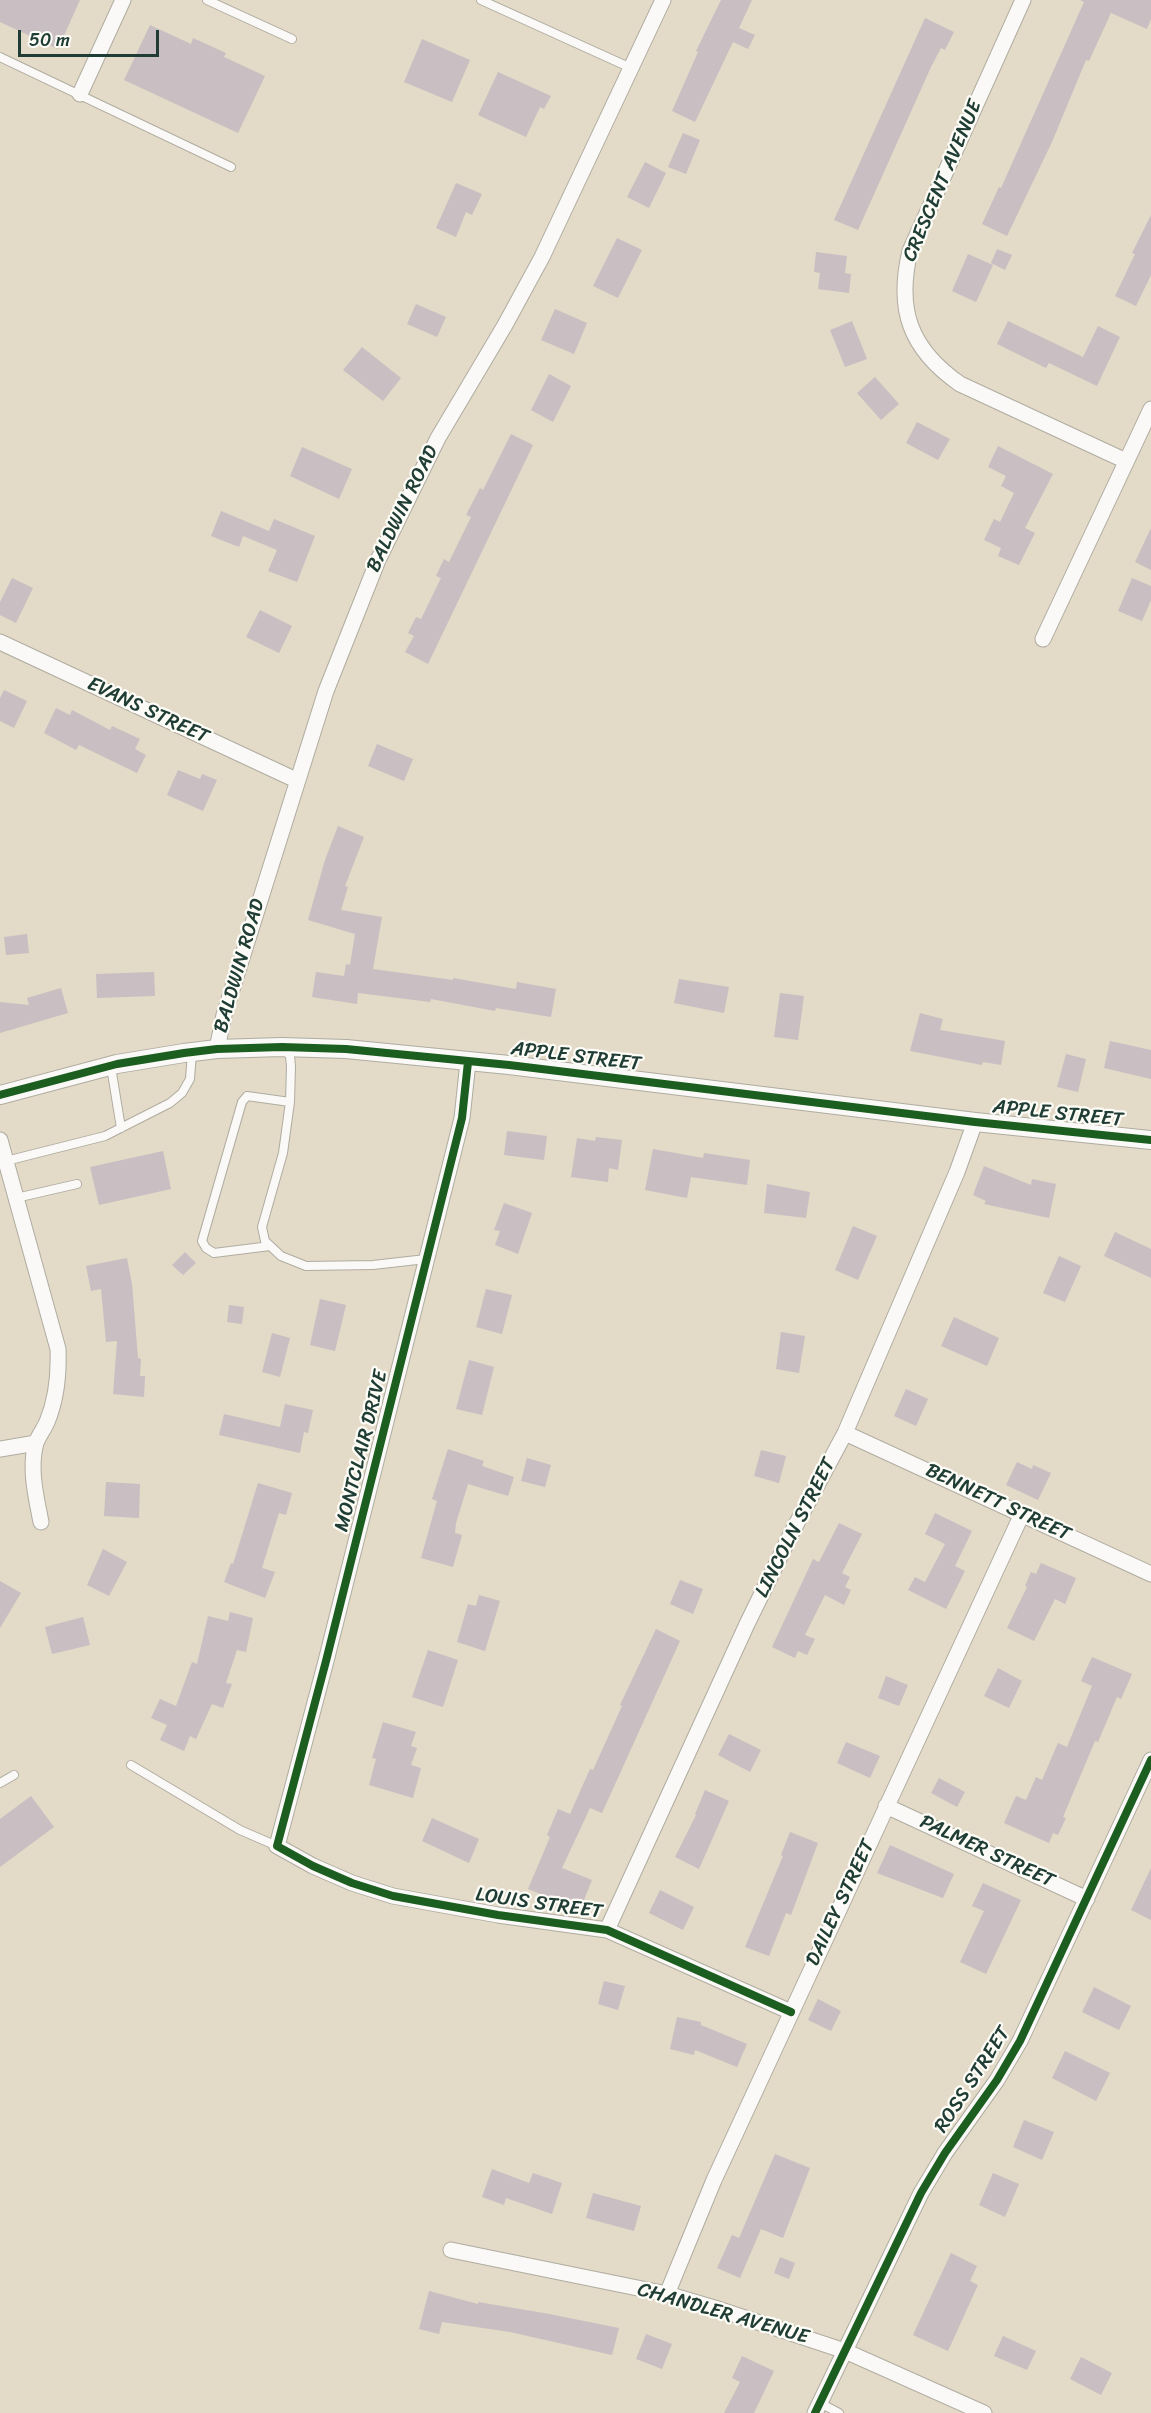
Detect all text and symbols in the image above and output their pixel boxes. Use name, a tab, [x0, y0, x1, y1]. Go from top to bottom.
scale bar	[21, 18, 162, 56]
text: 50 m	[29, 24, 70, 56]
street label: CRESCENT AVENUE	[898, 97, 988, 265]
street label: BALDWIN ROAD	[362, 442, 444, 576]
street label: EVANS STREET	[83, 672, 213, 750]
street label: BALDWIN ROAD	[209, 896, 271, 1036]
street label: APPLE STREET	[510, 1037, 642, 1077]
street label: APPLE STREET	[992, 1095, 1124, 1133]
street label: MONTCLAIR DRIVE	[330, 1368, 394, 1534]
street label: LINCOLN STREET	[751, 1454, 841, 1602]
street label: BENNETT STREET	[922, 1459, 1074, 1547]
street label: PALMER STREET	[916, 1810, 1058, 1894]
street label: DAILEY STREET	[801, 1836, 881, 1970]
street label: LOUIS STREET	[474, 1883, 604, 1925]
street label: ROSS STREET	[930, 2022, 1016, 2138]
street label: CHANDLER AVENUE	[635, 2278, 811, 2350]

